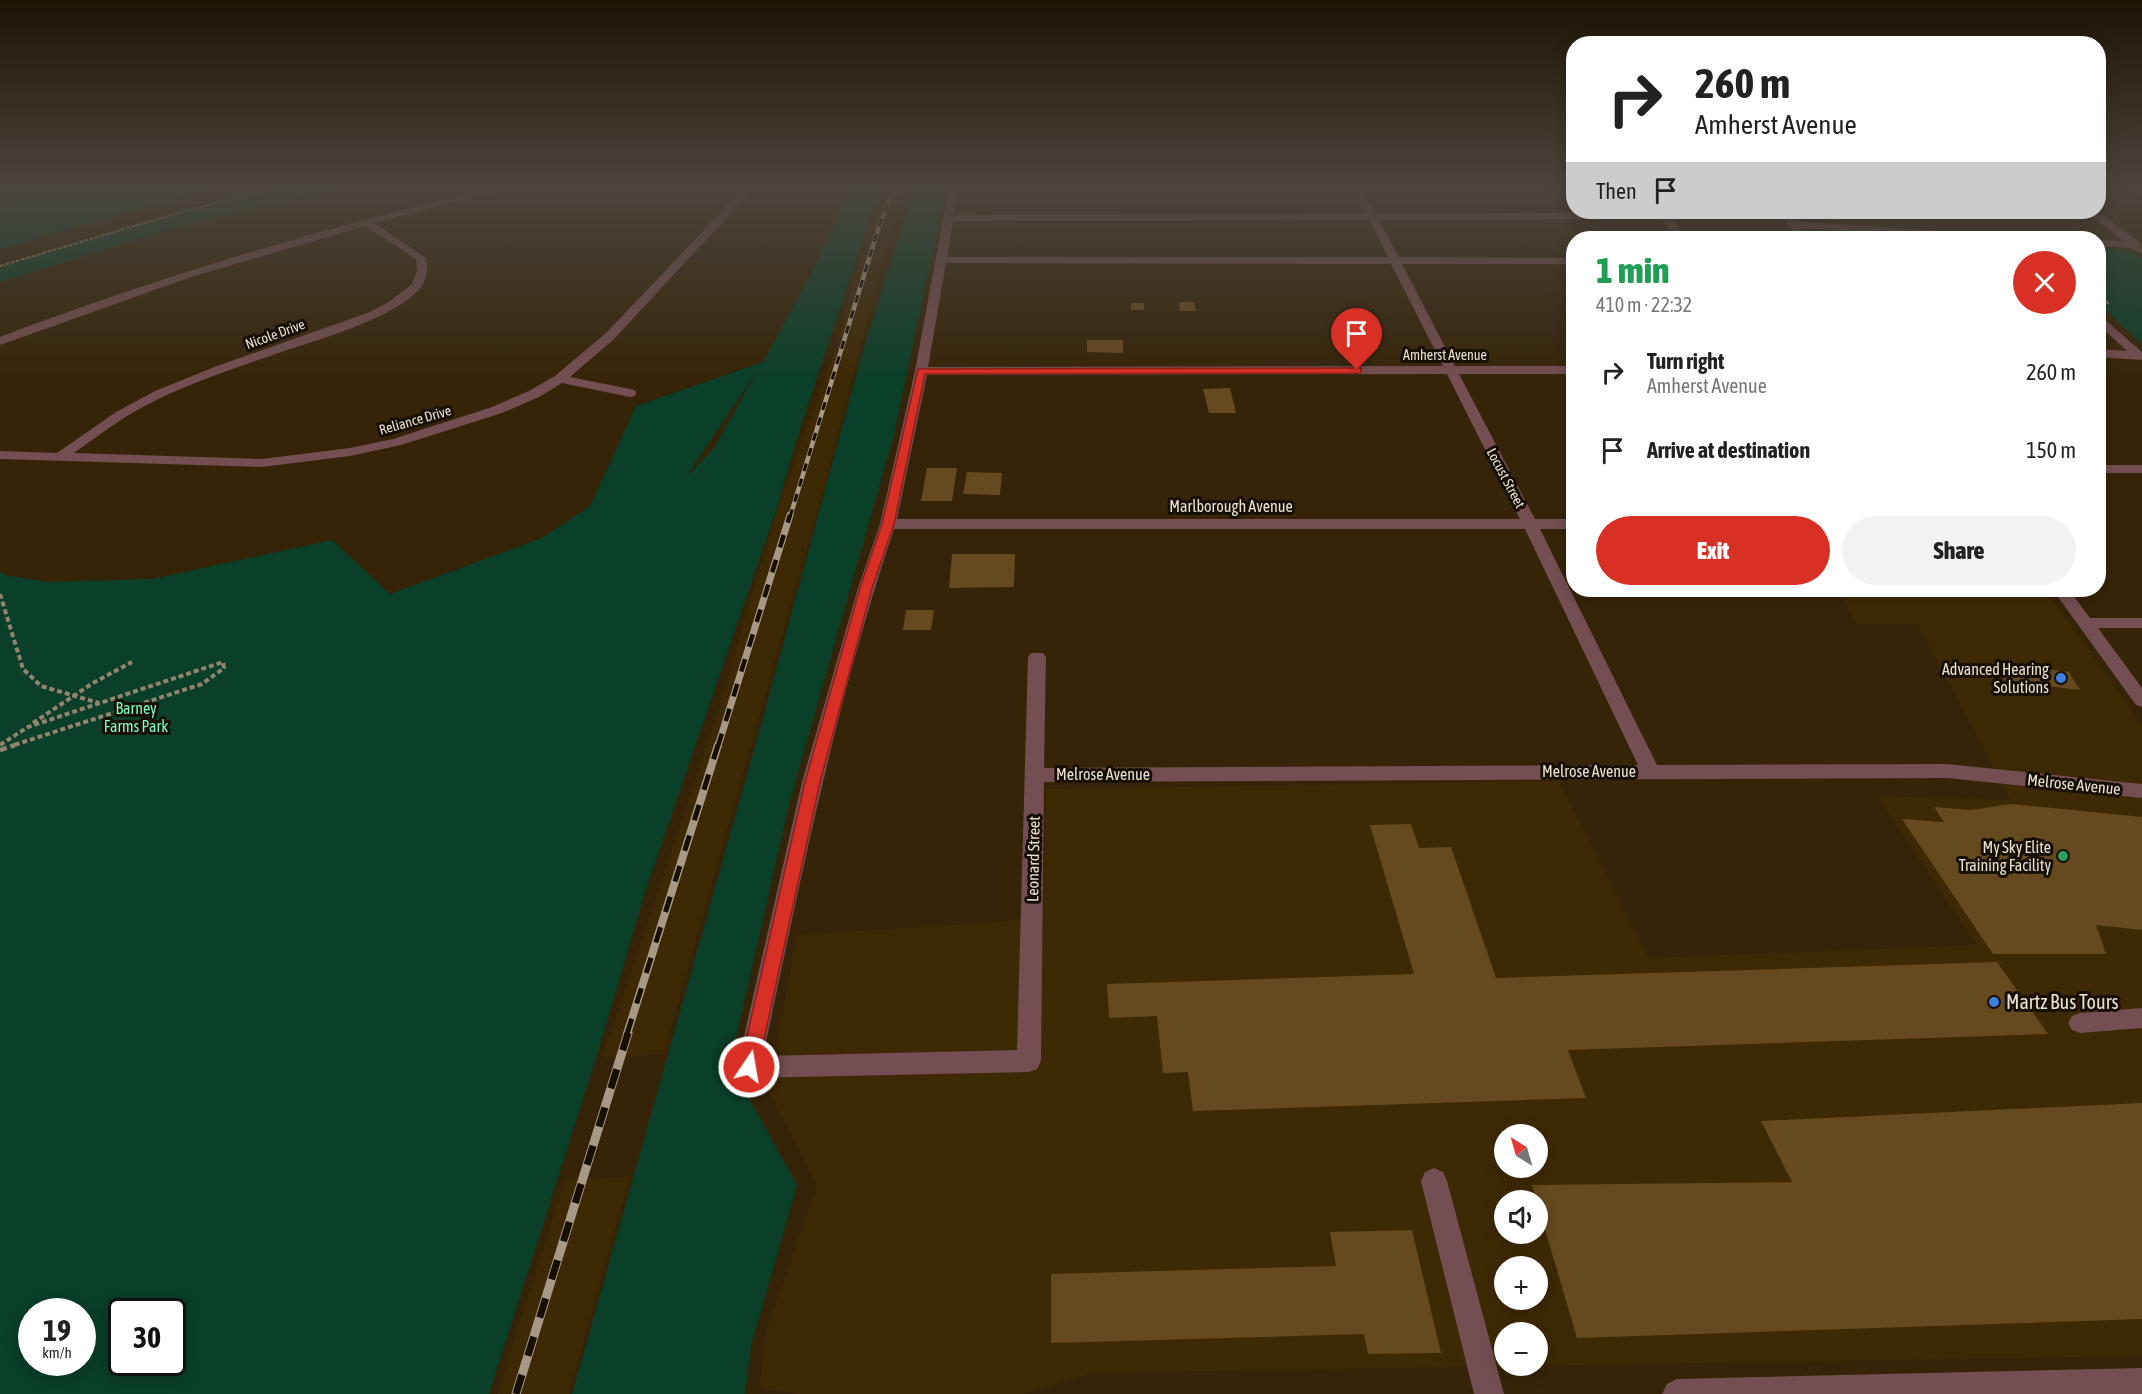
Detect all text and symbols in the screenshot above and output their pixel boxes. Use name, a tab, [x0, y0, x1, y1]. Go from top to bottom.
text: 260 m	[1695, 59, 1790, 107]
icon: right	[1596, 60, 1674, 138]
text: Amherst Avenue	[1695, 109, 1857, 140]
icon: arrive	[1649, 174, 1682, 207]
text: Then	[1596, 178, 1637, 204]
text: 1 min	[1596, 249, 1670, 291]
button: close	[2013, 251, 2076, 314]
text: 410 m · 22:32	[1596, 293, 1692, 316]
pin	[1331, 308, 1382, 370]
street label: Nicole Drive	[243, 316, 307, 352]
icon: arrive	[1340, 317, 1373, 350]
street label: Amherst Avenue	[1403, 347, 1487, 363]
text: Turn right	[1647, 348, 1724, 374]
icon: right	[1596, 356, 1629, 389]
text: 260 m	[2026, 359, 2076, 385]
text: Amherst Avenue	[1647, 374, 1767, 397]
street label: Reliance Drive	[377, 402, 453, 438]
icon: arrive	[1596, 434, 1629, 467]
text: Arrive at destination	[1647, 437, 1810, 463]
text: 150 m	[2026, 437, 2076, 463]
street label: Locust Street	[1484, 445, 1528, 511]
street label: Marlborough Avenue	[1169, 497, 1293, 516]
button: Exit	[1596, 516, 1830, 585]
button: Share	[1842, 516, 2076, 585]
place label: Advanced Hearing Solutions	[1942, 660, 2049, 696]
marker: Advanced Hearing Solutions	[2054, 671, 2068, 685]
park label: Barney Farms Park	[104, 699, 168, 735]
street label: Melrose Avenue	[1542, 762, 1636, 780]
street label: Melrose Avenue	[1056, 765, 1150, 783]
street label: Melrose Avenue	[2026, 770, 2122, 798]
street label: Leonard Street	[1023, 816, 1043, 902]
place label: My Sky Elite Training Facility	[1959, 838, 2051, 875]
marker: My Sky Elite Training Facility	[2056, 849, 2070, 863]
place label: Martz Bus Tours	[2006, 990, 2119, 1013]
marker: Martz Bus Tours	[1987, 995, 2001, 1009]
position arrow	[717, 1035, 781, 1099]
north arrow	[1494, 1124, 1548, 1178]
map controls	[1494, 1124, 1548, 1376]
button: sound	[1494, 1190, 1548, 1244]
button: +	[1494, 1256, 1548, 1310]
speed limit sign: 30	[108, 1298, 186, 1376]
text: 19	[43, 1313, 71, 1347]
button: −	[1494, 1322, 1548, 1376]
text: km/h	[42, 1344, 72, 1361]

